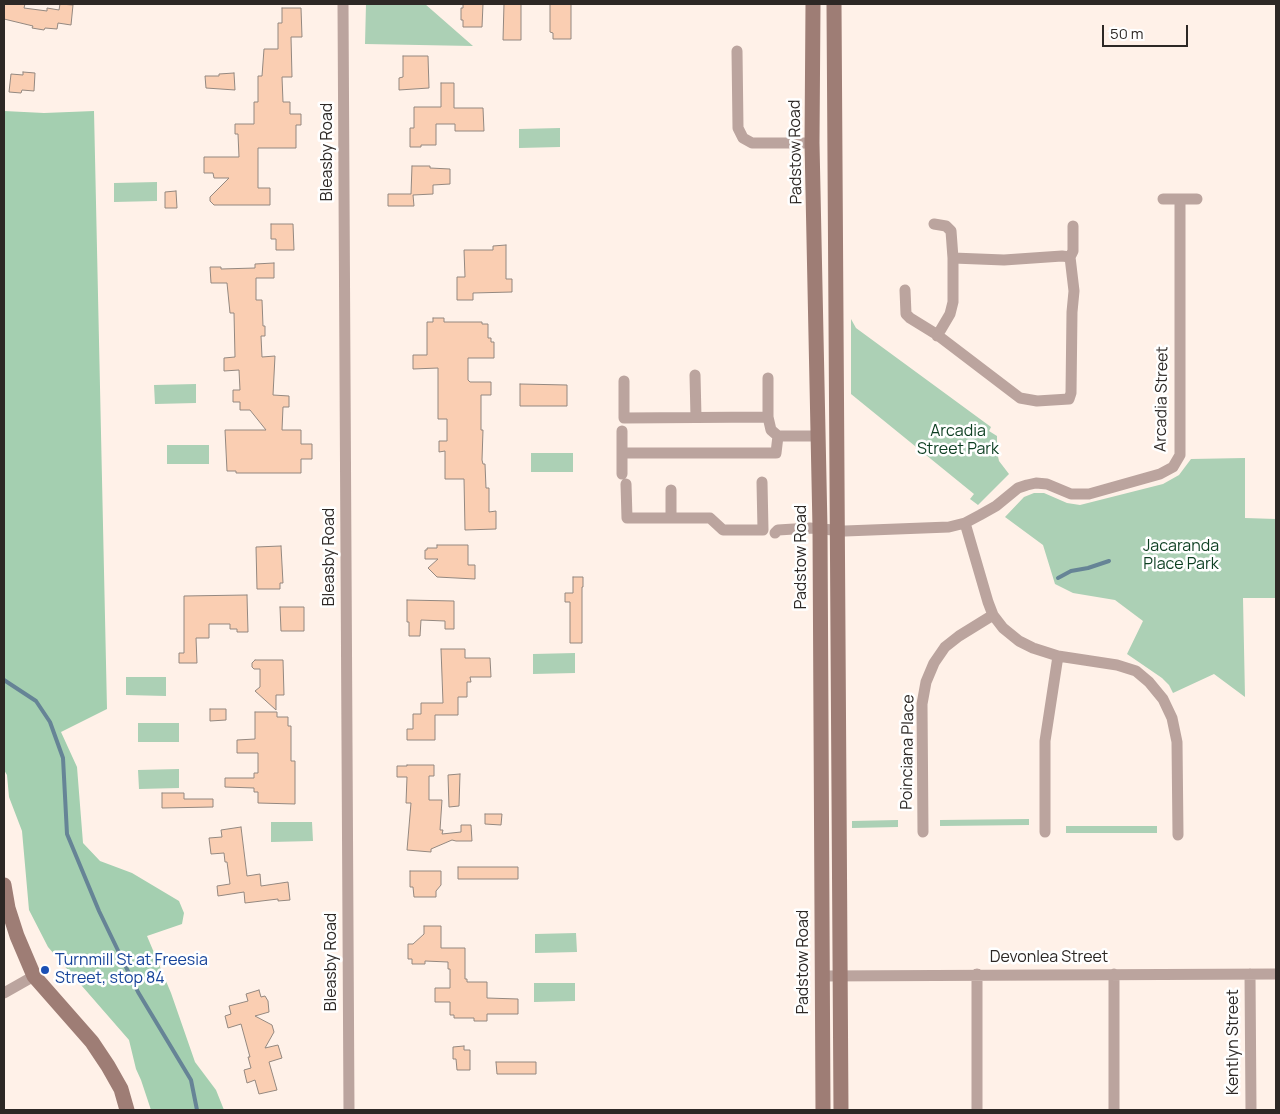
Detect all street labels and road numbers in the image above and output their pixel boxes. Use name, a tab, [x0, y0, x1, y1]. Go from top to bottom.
street label: Padstow Road	[785, 99, 807, 205]
street label: Bleasby Road	[318, 103, 338, 201]
street label: Arcadia Street	[1151, 346, 1173, 452]
street label: Padstow Road	[792, 505, 812, 609]
street label: Bleasby Road	[320, 508, 340, 606]
street label: Poinciana Place	[897, 694, 919, 810]
street label: Padstow Road	[794, 910, 814, 1014]
street label: Bleasby Road	[322, 913, 342, 1011]
street label: Devonlea Street	[990, 948, 1108, 968]
street label: Kentlyn Street	[1224, 989, 1244, 1095]

